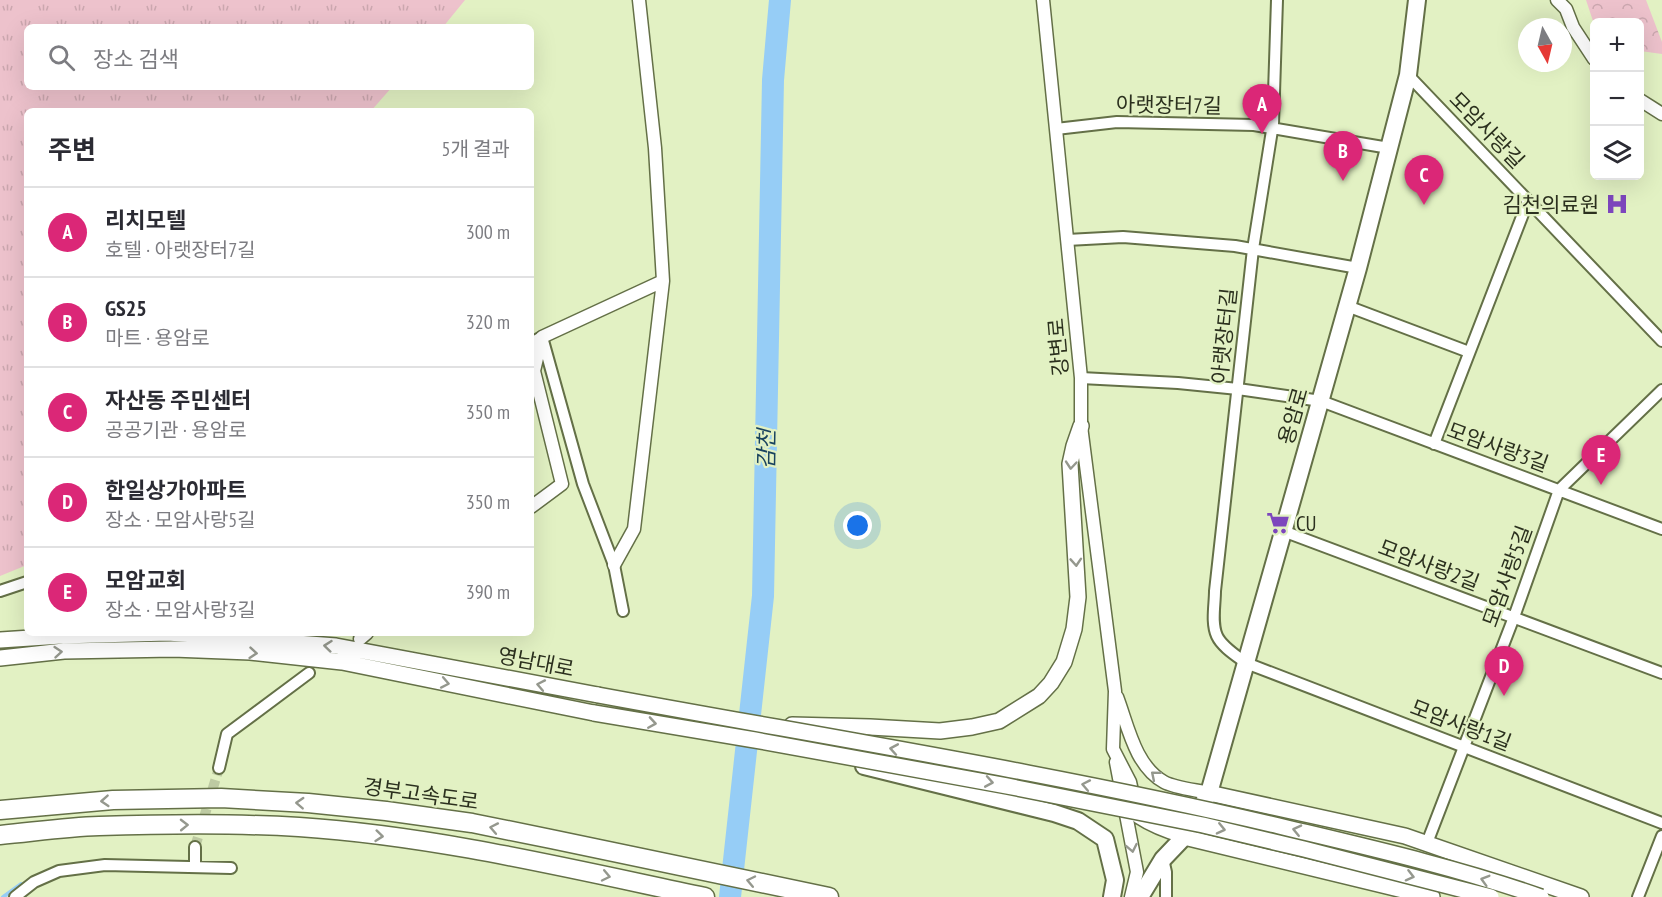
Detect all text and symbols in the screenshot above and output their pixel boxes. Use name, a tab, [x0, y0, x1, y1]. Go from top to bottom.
north arrow	[1518, 18, 1572, 72]
map controls	[1590, 18, 1644, 180]
button: +	[1590, 18, 1644, 72]
search box	[24, 24, 534, 90]
icon: search	[45, 41, 78, 74]
text: 장소 검색	[93, 45, 179, 73]
button: −	[1590, 72, 1644, 126]
pin: A	[1242, 84, 1282, 134]
street label: 모암사랑길	[1444, 86, 1530, 174]
street label: 아랫장터7길	[1116, 91, 1222, 119]
button: layers	[1590, 126, 1644, 180]
pin: B	[1324, 132, 1362, 181]
text: 주변	[48, 133, 96, 166]
text: 5개 결과	[442, 136, 510, 162]
pin: C	[1404, 156, 1444, 205]
place label: 김천의료원	[1502, 191, 1599, 218]
hospital icon: 김천의료원	[1604, 191, 1630, 217]
text: 리치모텔	[105, 206, 186, 234]
text: A	[62, 219, 73, 245]
text: 300 m	[466, 219, 510, 245]
text: 호텔 · 아랫장터7길	[105, 237, 256, 263]
street label: 아랫장터길	[1206, 287, 1242, 385]
text: GS25	[105, 294, 147, 322]
text: B	[63, 309, 72, 335]
text: 320 m	[466, 309, 510, 335]
street label: 강변로	[1042, 317, 1074, 377]
text: 마트 · 용암로	[105, 325, 210, 351]
street label: 용암로	[1272, 384, 1314, 448]
text: 자산동 주민센터	[105, 386, 251, 414]
text: C	[63, 399, 72, 425]
text: 350 m	[466, 399, 510, 425]
street label: 모암사랑3길	[1444, 416, 1552, 478]
text: 공공기관 · 용암로	[105, 417, 247, 443]
water label: 감천	[752, 426, 780, 469]
pin: E	[1582, 436, 1620, 485]
one-way arrow	[1065, 460, 1078, 469]
text: 한일상가아파트	[105, 476, 247, 504]
text: D	[62, 489, 73, 515]
text: 350 m	[466, 489, 510, 515]
text: 장소 · 모암사랑5길	[105, 507, 256, 533]
supermarket icon: CU	[1265, 510, 1291, 536]
place label: CU	[1296, 510, 1317, 537]
your location	[843, 511, 872, 540]
street label: 모암사랑5길	[1476, 522, 1538, 630]
street label: 모암사랑2길	[1375, 533, 1483, 597]
one-way arrow	[1069, 558, 1082, 567]
text: 모암교회	[105, 566, 186, 594]
text: E	[63, 579, 72, 605]
text: 390 m	[466, 579, 510, 605]
text: 장소 · 모암사랑3길	[105, 597, 256, 623]
one-way arrow	[324, 640, 333, 652]
street label: 영남대로	[495, 641, 577, 683]
one-way arrow	[54, 646, 63, 659]
one-way arrow	[248, 646, 258, 659]
pin: D	[1484, 646, 1524, 696]
one-way arrow	[440, 676, 450, 689]
one-way arrow	[536, 679, 545, 691]
street label: 모암사랑1길	[1407, 693, 1515, 757]
one-way arrow	[646, 716, 656, 729]
one-way arrow	[889, 743, 899, 756]
one-way arrow	[1151, 771, 1162, 782]
street label: 경부고속도로	[362, 773, 480, 815]
one-way arrow	[983, 775, 993, 788]
one-way arrow	[1081, 779, 1091, 792]
one-way arrow	[101, 794, 110, 807]
one-way arrow	[296, 796, 305, 809]
one-way arrow	[180, 819, 189, 831]
one-way arrow	[1216, 821, 1226, 834]
one-way arrow	[489, 822, 499, 835]
one-way arrow	[1292, 825, 1302, 838]
one-way arrow	[374, 829, 383, 842]
one-way arrow	[1125, 843, 1138, 853]
one-way arrow	[1405, 868, 1415, 881]
one-way arrow	[600, 869, 610, 882]
one-way arrow	[746, 875, 756, 888]
one-way arrow	[1480, 875, 1491, 887]

